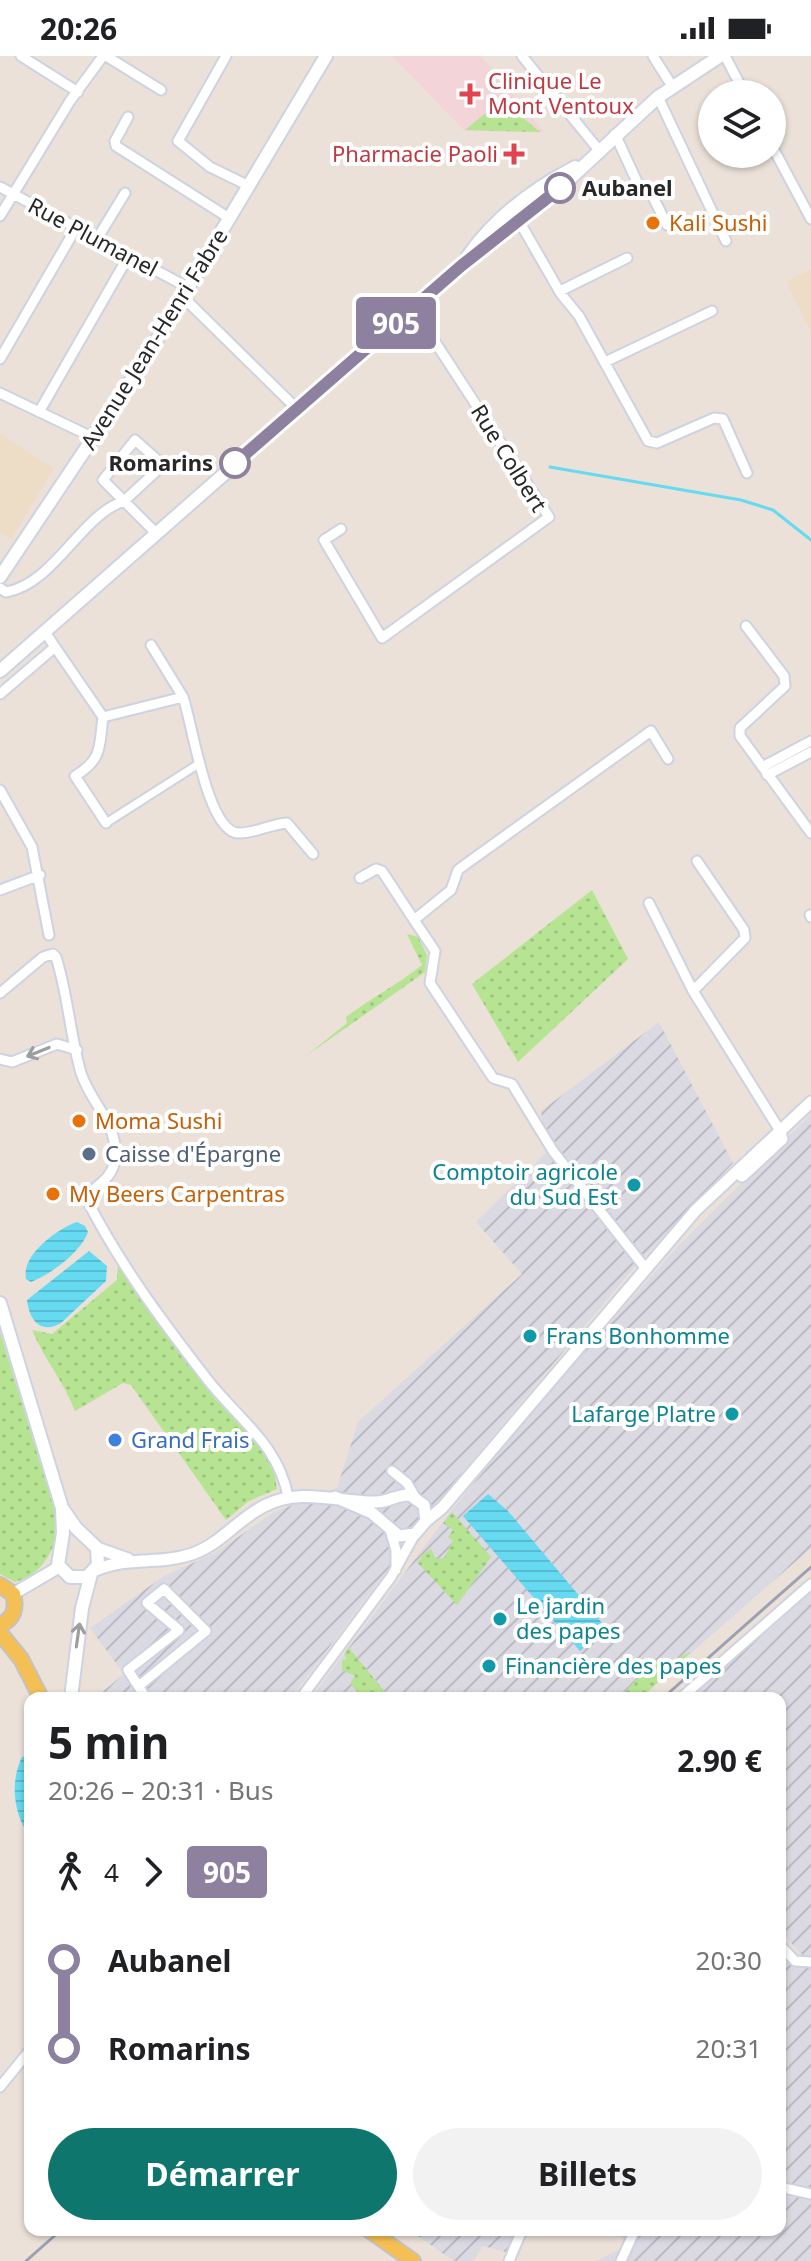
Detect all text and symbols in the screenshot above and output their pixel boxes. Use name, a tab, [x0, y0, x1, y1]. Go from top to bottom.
text: 20:26	[40, 8, 117, 49]
place label: Clinique Le Mont Ventoux	[488, 65, 634, 120]
map controls	[698, 80, 786, 168]
button: layers	[698, 80, 786, 168]
marker: Clinique Le Mont Ventoux	[459, 83, 481, 105]
place label: Pharmacie Paoli	[332, 138, 498, 168]
marker: Pharmacie Paoli	[505, 145, 523, 163]
place label: Aubanel	[582, 172, 673, 202]
marker: Aubanel	[545, 173, 575, 203]
street label: Rue Plumanel	[23, 189, 163, 283]
place label: Kali Sushi	[669, 207, 768, 237]
marker: Kali Sushi	[644, 214, 662, 232]
street label: Avenue Jean-Henri Fabre	[73, 222, 234, 455]
line badge: 905	[350, 297, 442, 349]
text: 905	[372, 304, 420, 342]
street label: Rue Colbert	[465, 398, 555, 517]
place label: Romarins	[108, 447, 213, 477]
marker: Romarins	[220, 448, 250, 478]
one-way arrow	[26, 1045, 51, 1060]
place label: Moma Sushi	[95, 1105, 222, 1135]
marker: Moma Sushi	[70, 1112, 88, 1130]
place label: Caisse d'Épargne	[105, 1138, 281, 1168]
marker: Caisse d'Épargne	[80, 1145, 98, 1163]
place label: Comptoir agricole du Sud Est	[432, 1156, 618, 1211]
marker: Comptoir agricole du Sud Est	[625, 1176, 643, 1194]
place label: My Beers Carpentras	[69, 1178, 285, 1208]
marker: My Beers Carpentras	[44, 1185, 62, 1203]
place label: Frans Bonhomme	[546, 1320, 730, 1350]
marker: Frans Bonhomme	[521, 1327, 539, 1345]
place label: Lafarge Platre	[571, 1398, 716, 1428]
marker: Lafarge Platre	[723, 1405, 741, 1423]
place label: Grand Frais	[131, 1424, 249, 1454]
marker: Grand Frais	[106, 1431, 124, 1449]
place label: Le jardin des papes	[516, 1590, 621, 1645]
marker: Le jardin des papes	[491, 1610, 509, 1628]
one-way arrow	[71, 1623, 86, 1649]
place label: Financière des papes	[505, 1650, 722, 1680]
marker: Financière des papes	[480, 1657, 498, 1675]
text: 5 min	[48, 1712, 169, 1772]
text: 2.90 €	[677, 1740, 762, 1781]
text: 20:26 – 20:31 · Bus	[48, 1772, 273, 1808]
icon: walk	[48, 1850, 92, 1894]
icon: forward	[131, 1850, 175, 1894]
text: 905	[203, 1853, 251, 1891]
text: 4	[104, 1854, 119, 1890]
text: Aubanel	[108, 1940, 232, 1981]
text: 20:30	[696, 1942, 762, 1978]
text: Romarins	[108, 2028, 251, 2069]
text: 20:31	[696, 2030, 762, 2066]
button: Démarrer	[48, 2128, 397, 2220]
button: Billets	[413, 2128, 762, 2220]

